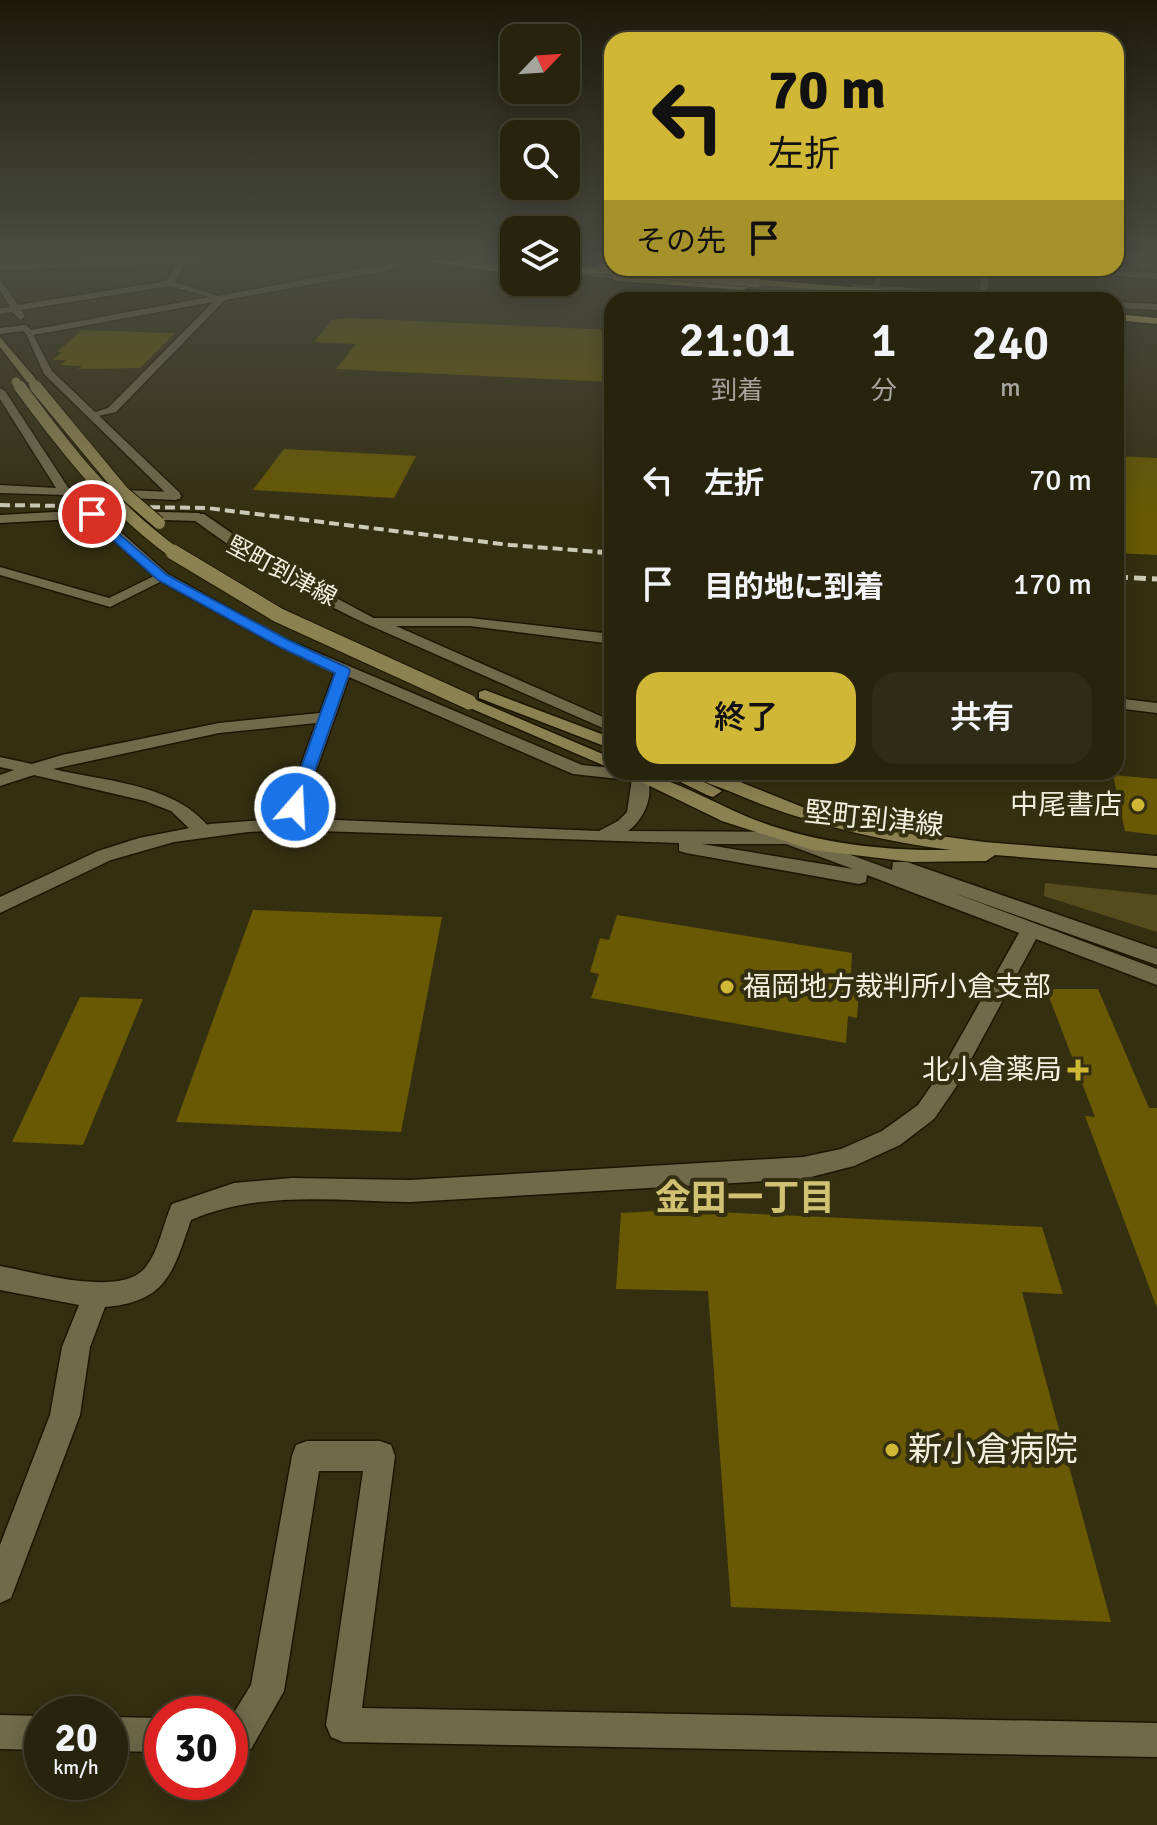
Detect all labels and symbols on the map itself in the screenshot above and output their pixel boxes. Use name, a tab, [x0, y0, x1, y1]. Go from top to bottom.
north arrow	[500, 24, 580, 104]
pin	[58, 480, 126, 548]
street label: 堅町到津線	[222, 530, 342, 612]
position arrow	[253, 765, 337, 849]
place label: 中尾書店	[1010, 788, 1122, 822]
street label: 堅町到津線	[803, 795, 945, 843]
marker: 中尾書店	[1129, 796, 1147, 814]
place label: 福岡地方裁判所小倉支部	[743, 970, 1051, 1004]
marker: 福岡地方裁判所小倉支部	[718, 978, 736, 996]
place label: 北小倉薬局	[922, 1053, 1062, 1087]
marker: 北小倉薬局	[1069, 1061, 1087, 1079]
district label: 金田一丁目	[655, 1176, 835, 1221]
place label: 新小倉病院	[908, 1429, 1078, 1471]
marker: 新小倉病院	[883, 1441, 901, 1459]
speed limit sign: 30	[144, 1696, 248, 1800]

